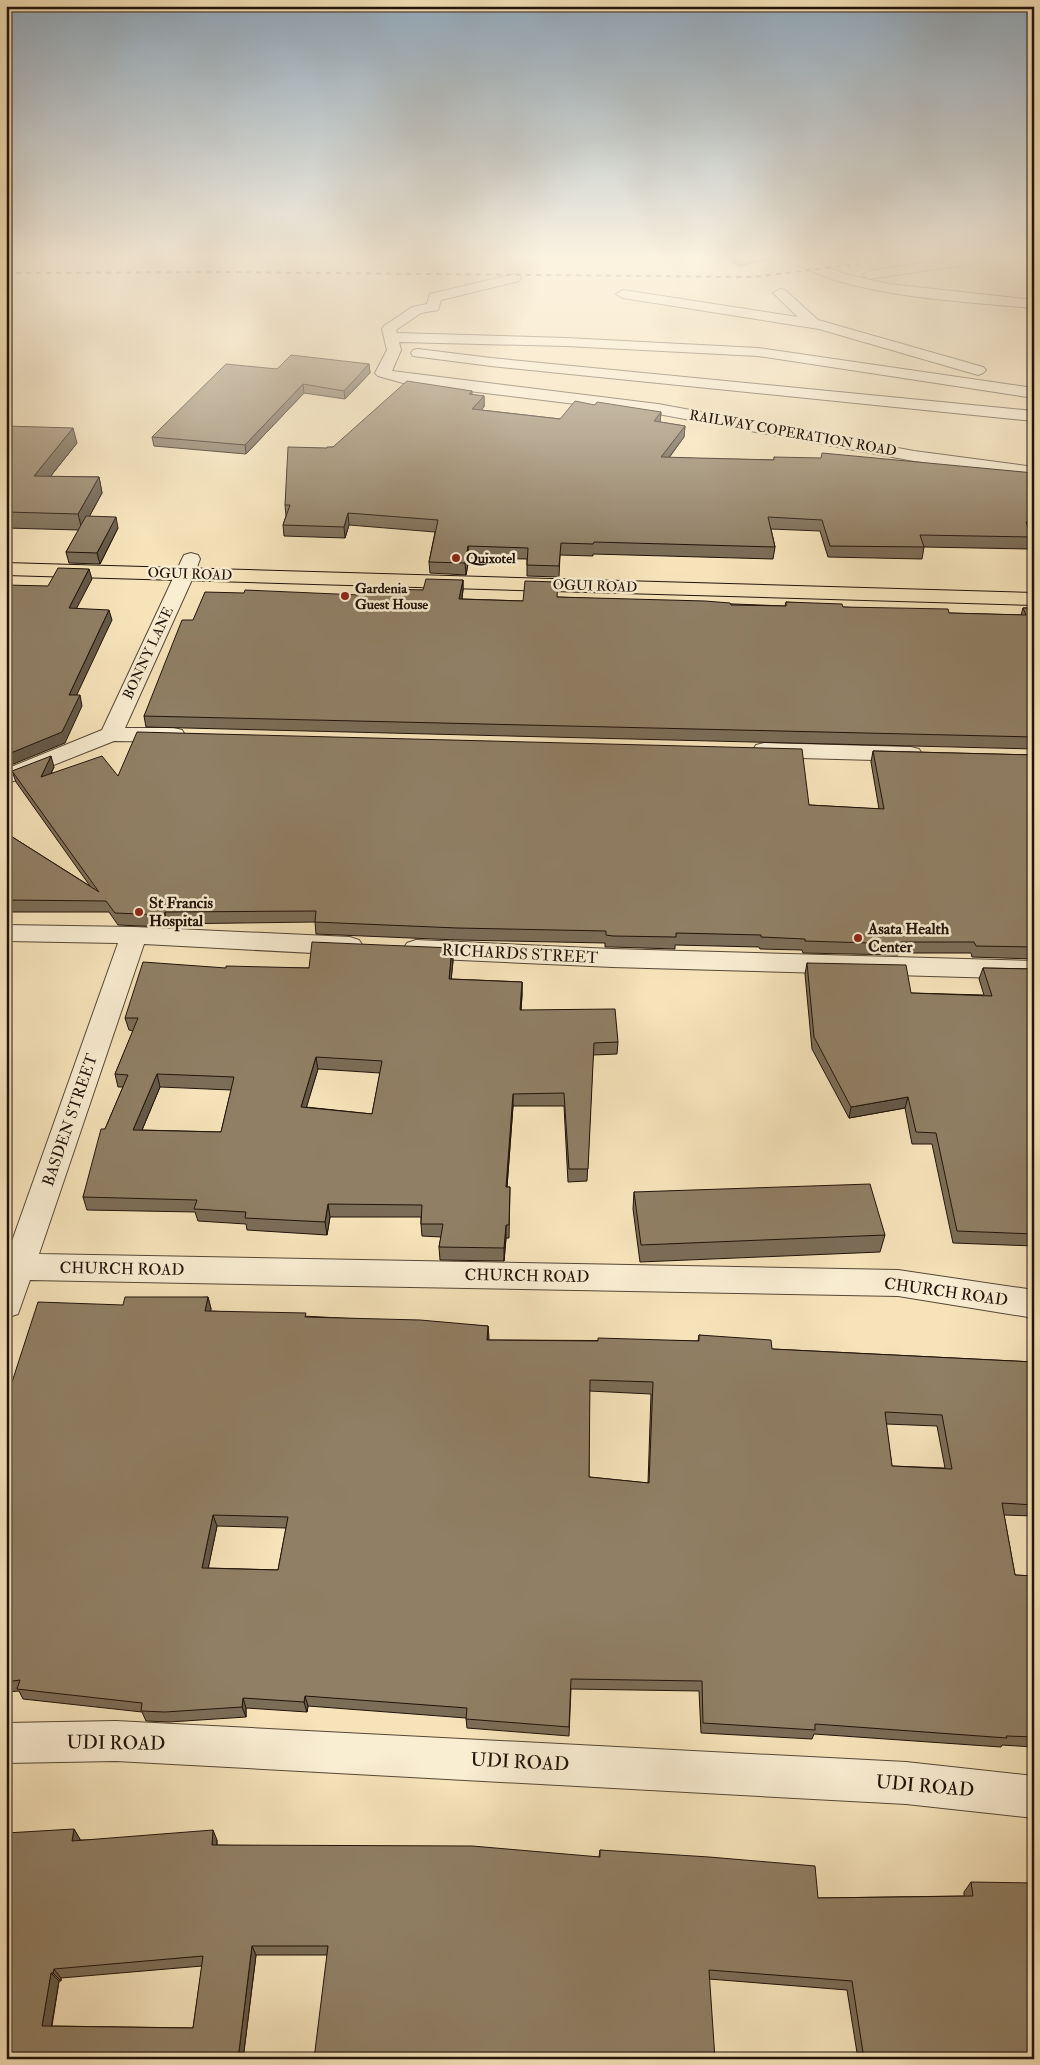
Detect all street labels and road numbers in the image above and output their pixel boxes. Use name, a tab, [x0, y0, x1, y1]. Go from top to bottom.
street label: RAILWAY COPERATION ROAD	[688, 406, 898, 460]
street label: OGUI ROAD	[147, 564, 233, 584]
street label: OGUI ROAD	[552, 576, 638, 596]
street label: BONNY LANE	[119, 604, 177, 702]
street label: RICHARDS STREET	[441, 940, 599, 968]
street label: BASDEN STREET	[38, 1051, 102, 1189]
street label: CHURCH ROAD	[59, 1258, 185, 1280]
street label: CHURCH ROAD	[464, 1265, 590, 1287]
street label: CHURCH ROAD	[883, 1273, 1009, 1311]
street label: UDI ROAD	[66, 1730, 166, 1756]
street label: UDI ROAD	[470, 1747, 570, 1777]
street label: UDI ROAD	[875, 1770, 975, 1802]

